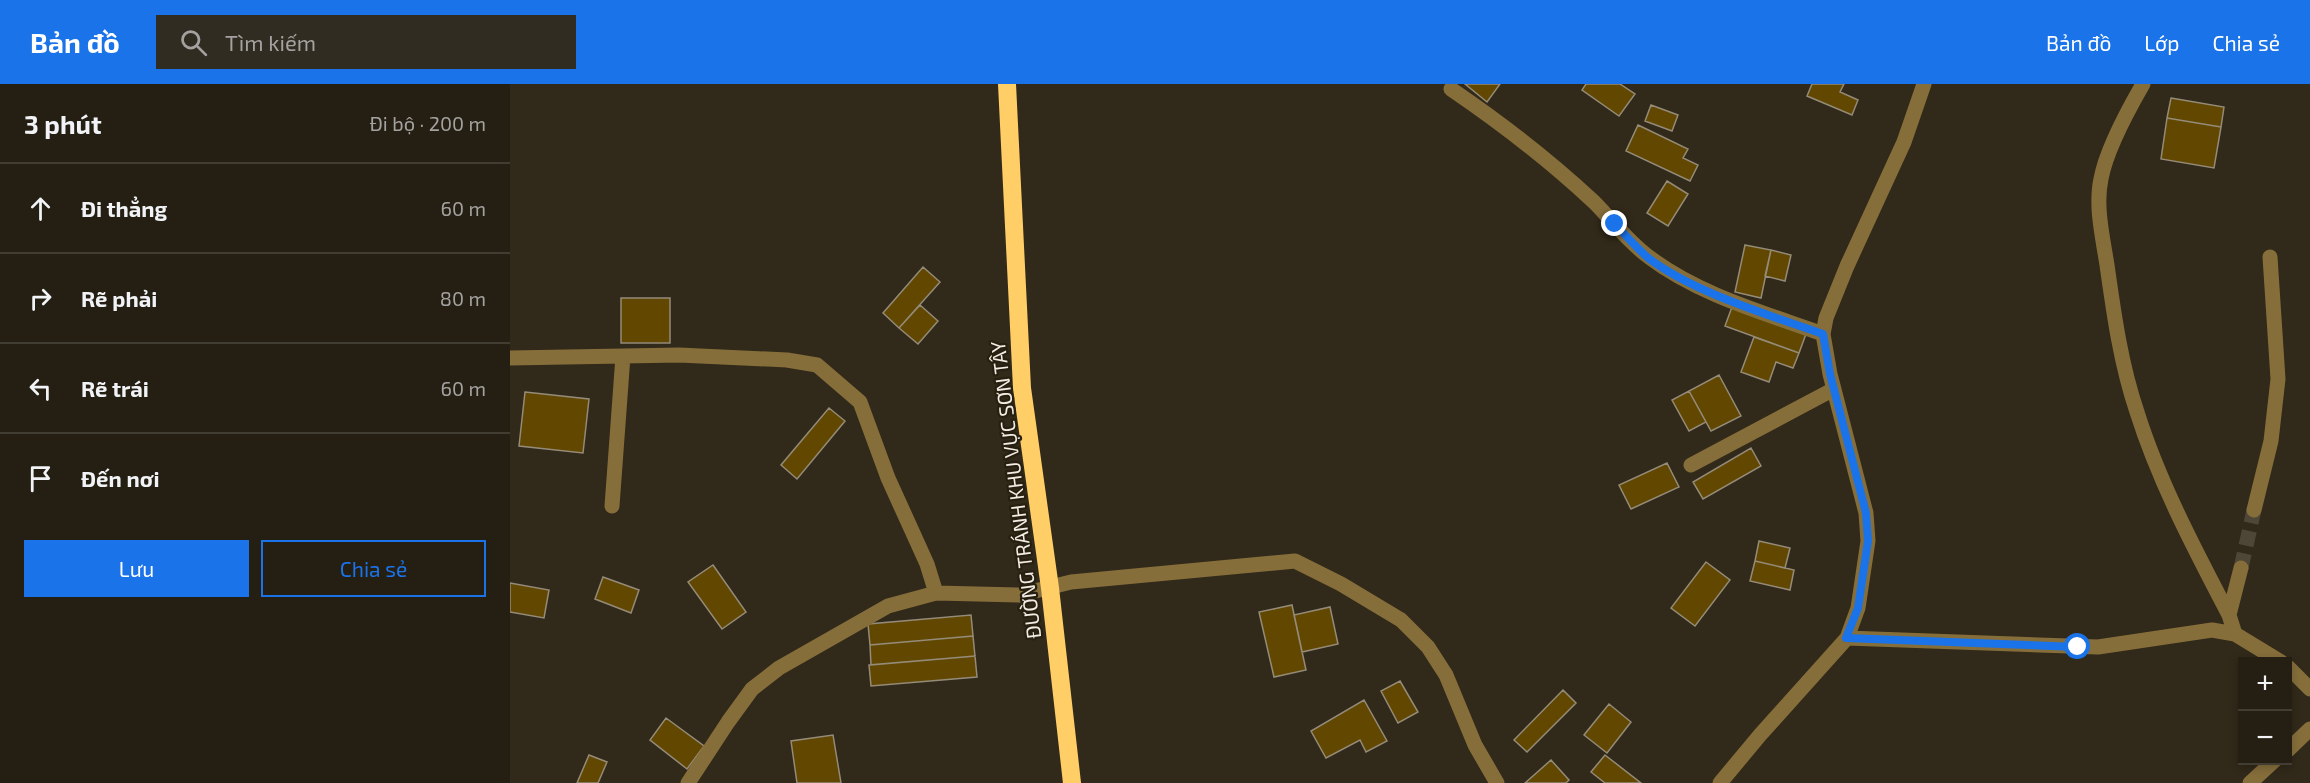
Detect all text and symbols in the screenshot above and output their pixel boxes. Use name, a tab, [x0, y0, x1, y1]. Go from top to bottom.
search box	[156, 15, 576, 69]
text: Bản đồ	[30, 25, 120, 59]
icon: search	[177, 26, 210, 59]
text: Tìm kiếm	[225, 29, 316, 55]
text: Bản đồ	[2046, 30, 2111, 55]
text: Lớp	[2144, 30, 2179, 55]
text: Chia sẻ	[2212, 30, 2280, 55]
text: 3 phút	[24, 108, 102, 139]
text: Đi bộ · 200 m	[369, 111, 486, 135]
icon: ahead	[24, 192, 57, 225]
text: Đi thẳng	[81, 195, 167, 221]
text: 60 m	[441, 196, 486, 220]
route end	[1601, 210, 1627, 236]
icon: right	[24, 282, 57, 315]
text: Rẽ phải	[81, 285, 157, 311]
text: 80 m	[440, 286, 486, 310]
street label: ĐƯỜNG TRÁNH KHU VỰC SƠN TÂY	[985, 339, 1045, 640]
icon: left	[24, 372, 57, 405]
text: Rẽ trái	[81, 375, 149, 401]
text: 60 m	[441, 376, 486, 400]
icon: arrive	[24, 462, 57, 495]
text: Đến nơi	[81, 465, 159, 491]
button: Lưu	[24, 540, 249, 597]
button: Chia sẻ	[261, 540, 486, 597]
route start	[2064, 633, 2090, 659]
map controls	[2238, 657, 2292, 765]
button: +	[2238, 657, 2292, 711]
button: −	[2238, 711, 2292, 765]

